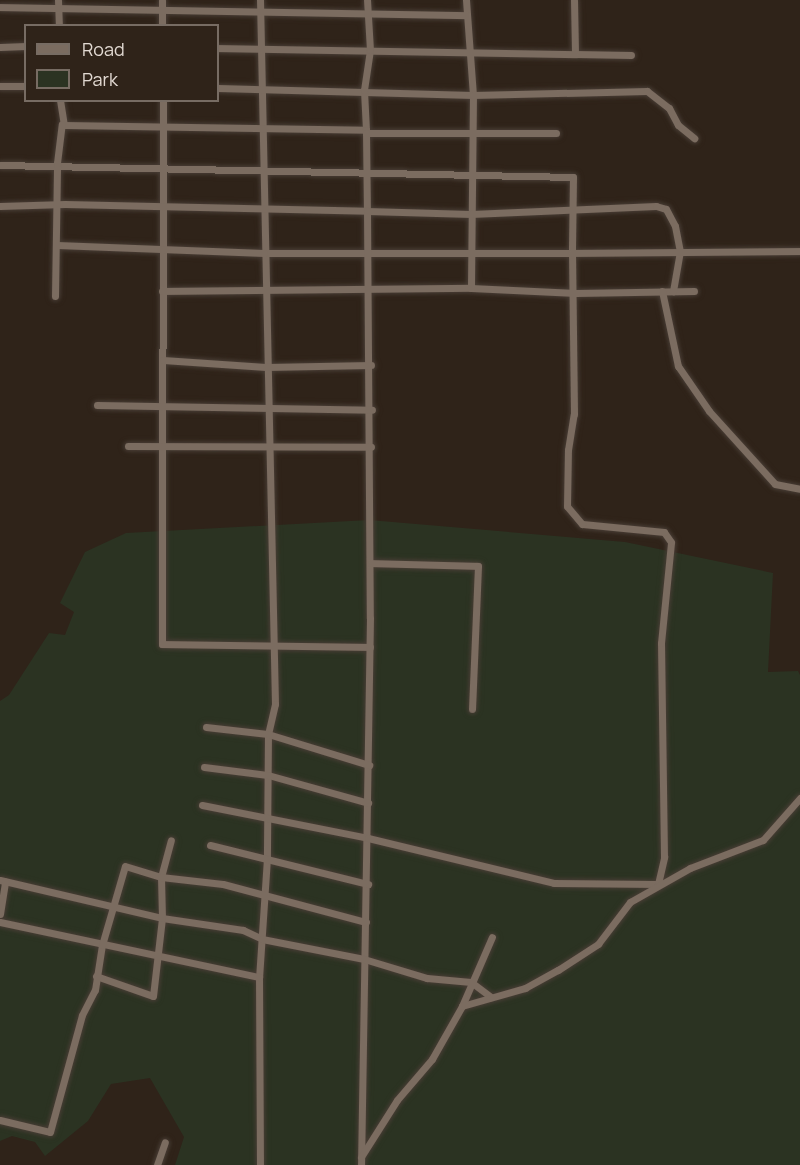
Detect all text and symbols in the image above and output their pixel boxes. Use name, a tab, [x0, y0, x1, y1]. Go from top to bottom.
legend	[24, 24, 219, 102]
text: Road	[82, 37, 125, 61]
text: Park	[82, 67, 118, 91]

